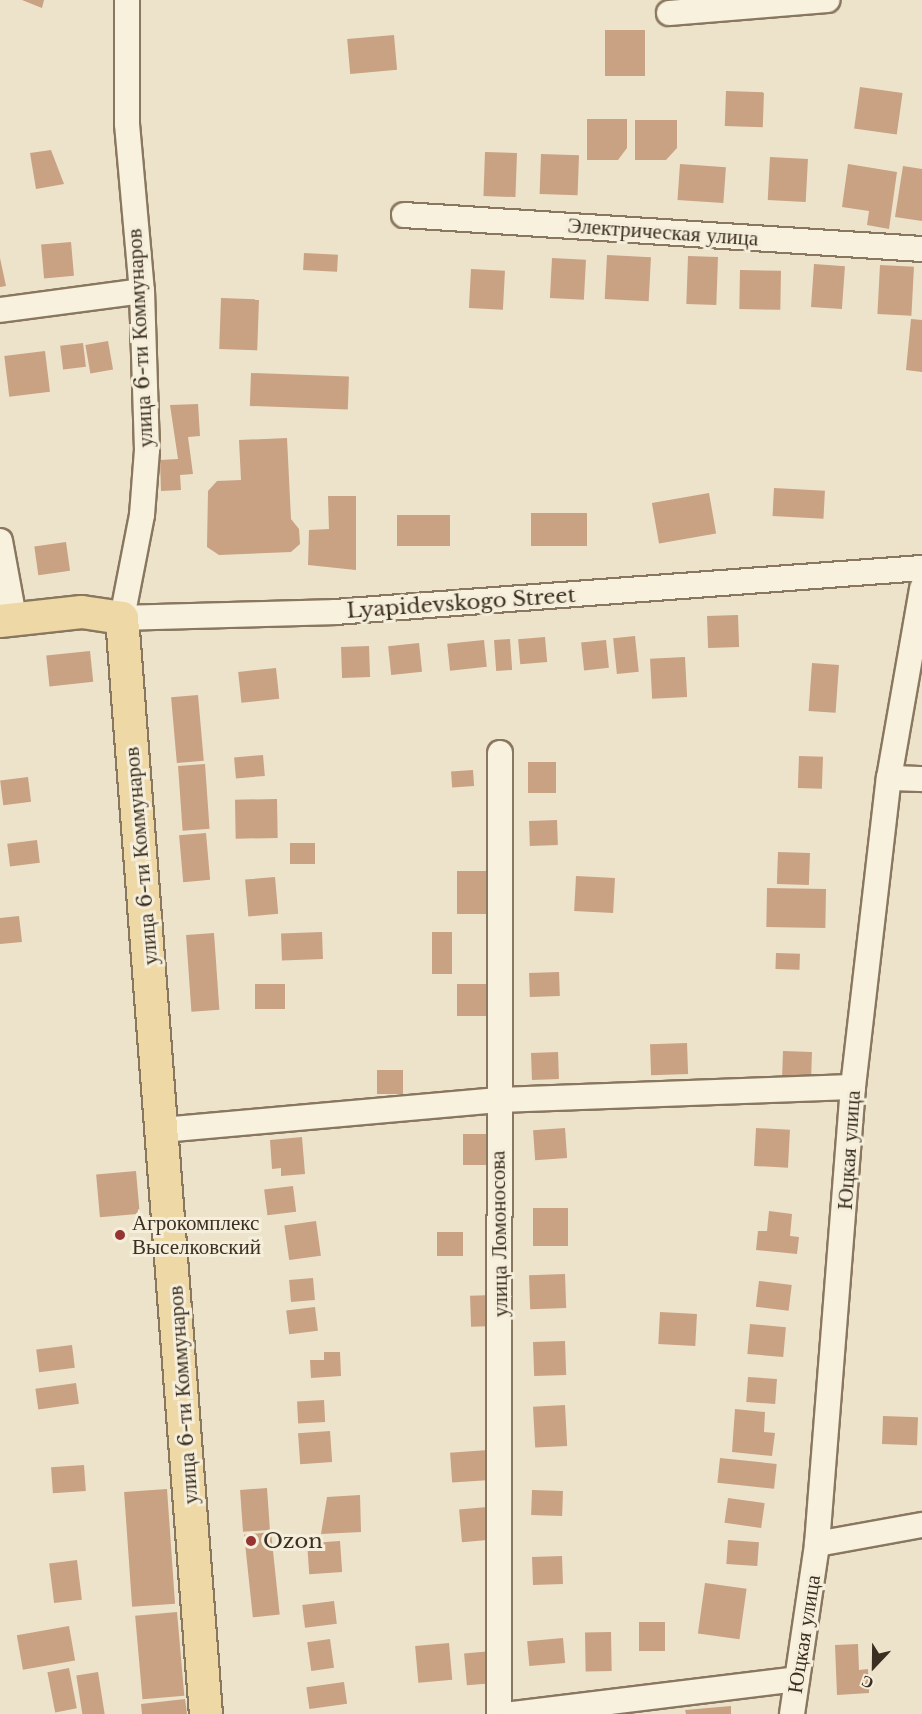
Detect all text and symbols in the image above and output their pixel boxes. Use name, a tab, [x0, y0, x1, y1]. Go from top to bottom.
street label: Электрическая улица	[567, 213, 759, 251]
street label: улица 6-ти Коммунаров	[122, 228, 158, 448]
street label: Lyapidevskogo Street	[346, 582, 576, 624]
street label: улица 6-ти Коммунаров	[119, 746, 163, 966]
street label: Юцкая улица	[832, 1089, 866, 1211]
street label: улица Ломоносова	[485, 1151, 513, 1317]
place label: Агрокомплекс Выселковский	[132, 1210, 261, 1260]
marker: Агрокомплекс Выселковский	[113, 1228, 127, 1242]
street label: улица 6-ти Коммунаров	[163, 1285, 203, 1505]
place label: Ozon	[263, 1528, 323, 1554]
marker: Ozon	[244, 1534, 258, 1548]
street label: Юцкая улица	[782, 1573, 826, 1695]
north arrow	[844, 1636, 904, 1696]
text: С	[858, 1671, 876, 1694]

